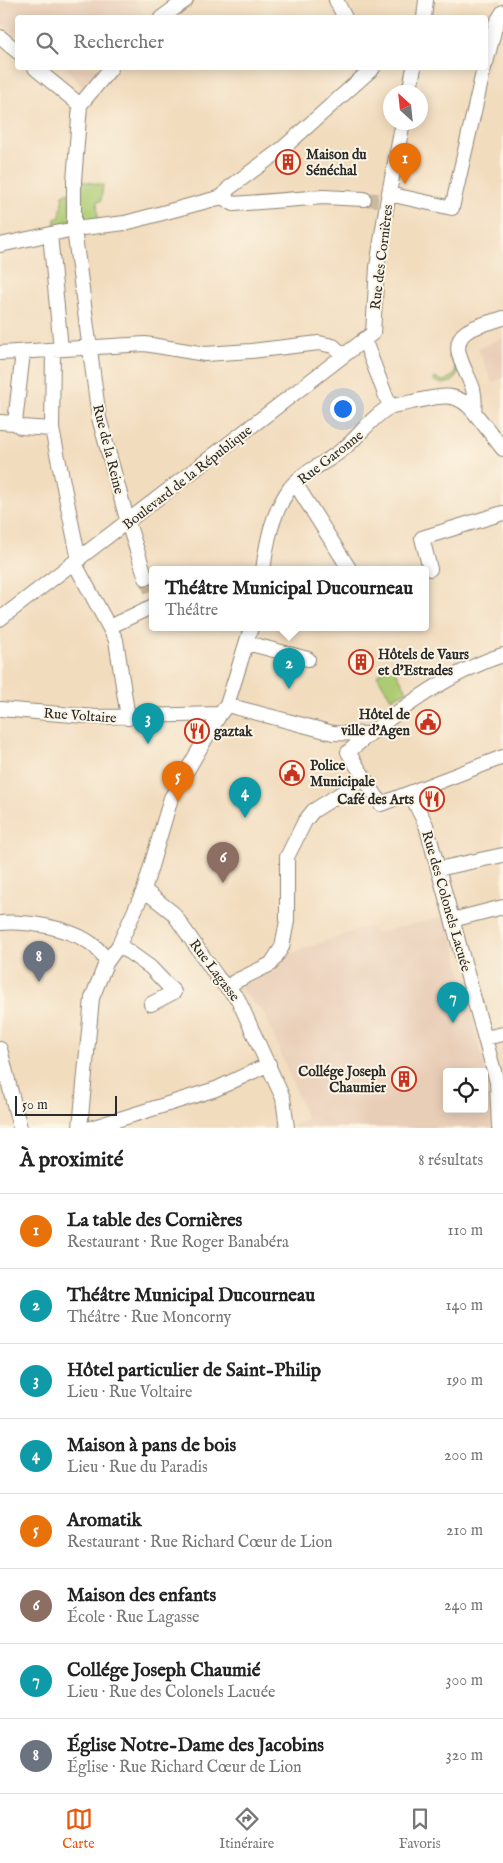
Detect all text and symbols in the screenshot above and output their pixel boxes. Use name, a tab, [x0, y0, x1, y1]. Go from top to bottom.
search box	[15, 15, 488, 70]
icon: search	[33, 29, 61, 57]
text: Rechercher	[73, 31, 164, 55]
north arrow	[383, 85, 428, 130]
pin: 1	[389, 143, 421, 184]
place label: Maison du Sénéchal	[306, 146, 367, 180]
building icon: Maison du Sénéchal	[275, 149, 301, 175]
street label: Rue des Cornières	[367, 203, 397, 311]
your location	[330, 396, 356, 422]
street label: Rue de la Reine	[88, 402, 128, 497]
street label: Boulevard de la République	[119, 421, 256, 534]
street label: Rue Garonne	[294, 426, 368, 489]
popup	[149, 566, 429, 631]
text: Théâtre Municipal Ducourneau	[165, 577, 413, 601]
text: Théâtre	[165, 601, 218, 621]
place label: Hôtels de Vaurs et d'Estrades	[378, 646, 469, 680]
pin: 2	[273, 648, 305, 689]
building icon: Hôtels de Vaurs et d'Estrades	[348, 649, 374, 675]
pin: 3	[132, 703, 164, 744]
street label: Rue Voltaire	[43, 704, 118, 728]
place label: Hôtel de ville d'Agen	[340, 706, 411, 740]
public building icon: Hôtel de ville d'Agen	[415, 709, 441, 735]
restaurant icon: gaztak	[184, 718, 210, 744]
place label: gaztak	[214, 723, 253, 741]
place label: Police Municipale	[310, 757, 376, 791]
public building icon: Police Municipale	[279, 760, 305, 786]
pin: 5	[162, 761, 194, 802]
pin: 4	[229, 777, 261, 818]
restaurant icon: Café des Arts	[419, 786, 445, 812]
place label: Café des Arts	[337, 791, 414, 809]
street label: Rue des Colonels Lacuée	[417, 829, 475, 974]
pin: 6	[207, 842, 239, 883]
street label: Rue Lagasse	[185, 936, 244, 1006]
pin: 8	[23, 941, 55, 982]
pin: 7	[437, 982, 469, 1023]
place label: Collége Joseph Chaumier	[298, 1063, 387, 1097]
building icon: Collége Joseph Chaumier	[391, 1066, 417, 1092]
map controls	[443, 1068, 488, 1113]
button: locate	[443, 1068, 488, 1113]
scale bar	[15, 1093, 118, 1116]
text: 50 m	[22, 1096, 48, 1114]
text: À proximité	[20, 1147, 123, 1174]
text: 8 résultats	[418, 1151, 483, 1171]
text: La table des Cornières	[67, 1209, 242, 1233]
text: 1	[33, 1221, 39, 1241]
text: 110 m	[447, 1221, 483, 1241]
text: Restaurant · Rue Roger Banabéra	[67, 1233, 289, 1253]
text: Théâtre Municipal Ducourneau	[67, 1284, 315, 1308]
text: 2	[32, 1296, 40, 1316]
text: 140 m	[445, 1296, 483, 1316]
text: Théâtre · Rue Moncorny	[67, 1308, 231, 1328]
text: Hôtel particulier de Saint-Philip	[67, 1359, 321, 1383]
text: 3	[33, 1371, 39, 1391]
text: 190 m	[446, 1371, 483, 1391]
text: Lieu · Rue Voltaire	[67, 1383, 192, 1403]
text: Maison à pans de bois	[67, 1434, 236, 1458]
text: 4	[32, 1446, 40, 1466]
text: 200 m	[444, 1446, 483, 1466]
text: Lieu · Rue du Paradis	[67, 1458, 208, 1478]
text: Aromatik	[67, 1509, 142, 1533]
text: 5	[33, 1521, 39, 1541]
text: 210 m	[446, 1521, 483, 1541]
text: Restaurant · Rue Richard Cœur de Lion	[67, 1533, 333, 1553]
text: Maison des enfants	[67, 1584, 216, 1608]
text: 6	[33, 1596, 39, 1616]
text: 240 m	[444, 1596, 483, 1616]
text: École · Rue Lagasse	[67, 1608, 199, 1628]
text: Collége Joseph Chaumié	[67, 1659, 260, 1683]
text: 7	[32, 1671, 40, 1691]
text: 300 m	[445, 1671, 483, 1691]
text: Lieu · Rue des Colonels Lacuée	[67, 1683, 275, 1703]
text: Église Notre-Dame des Jacobins	[67, 1734, 324, 1758]
text: 8	[33, 1746, 39, 1766]
text: 320 m	[446, 1746, 483, 1766]
text: Église · Rue Richard Cœur de Lion	[67, 1758, 301, 1778]
tab: Carte	[62, 1805, 95, 1853]
tab: Itinéraire	[219, 1805, 274, 1853]
tab: Favoris	[399, 1805, 441, 1853]

